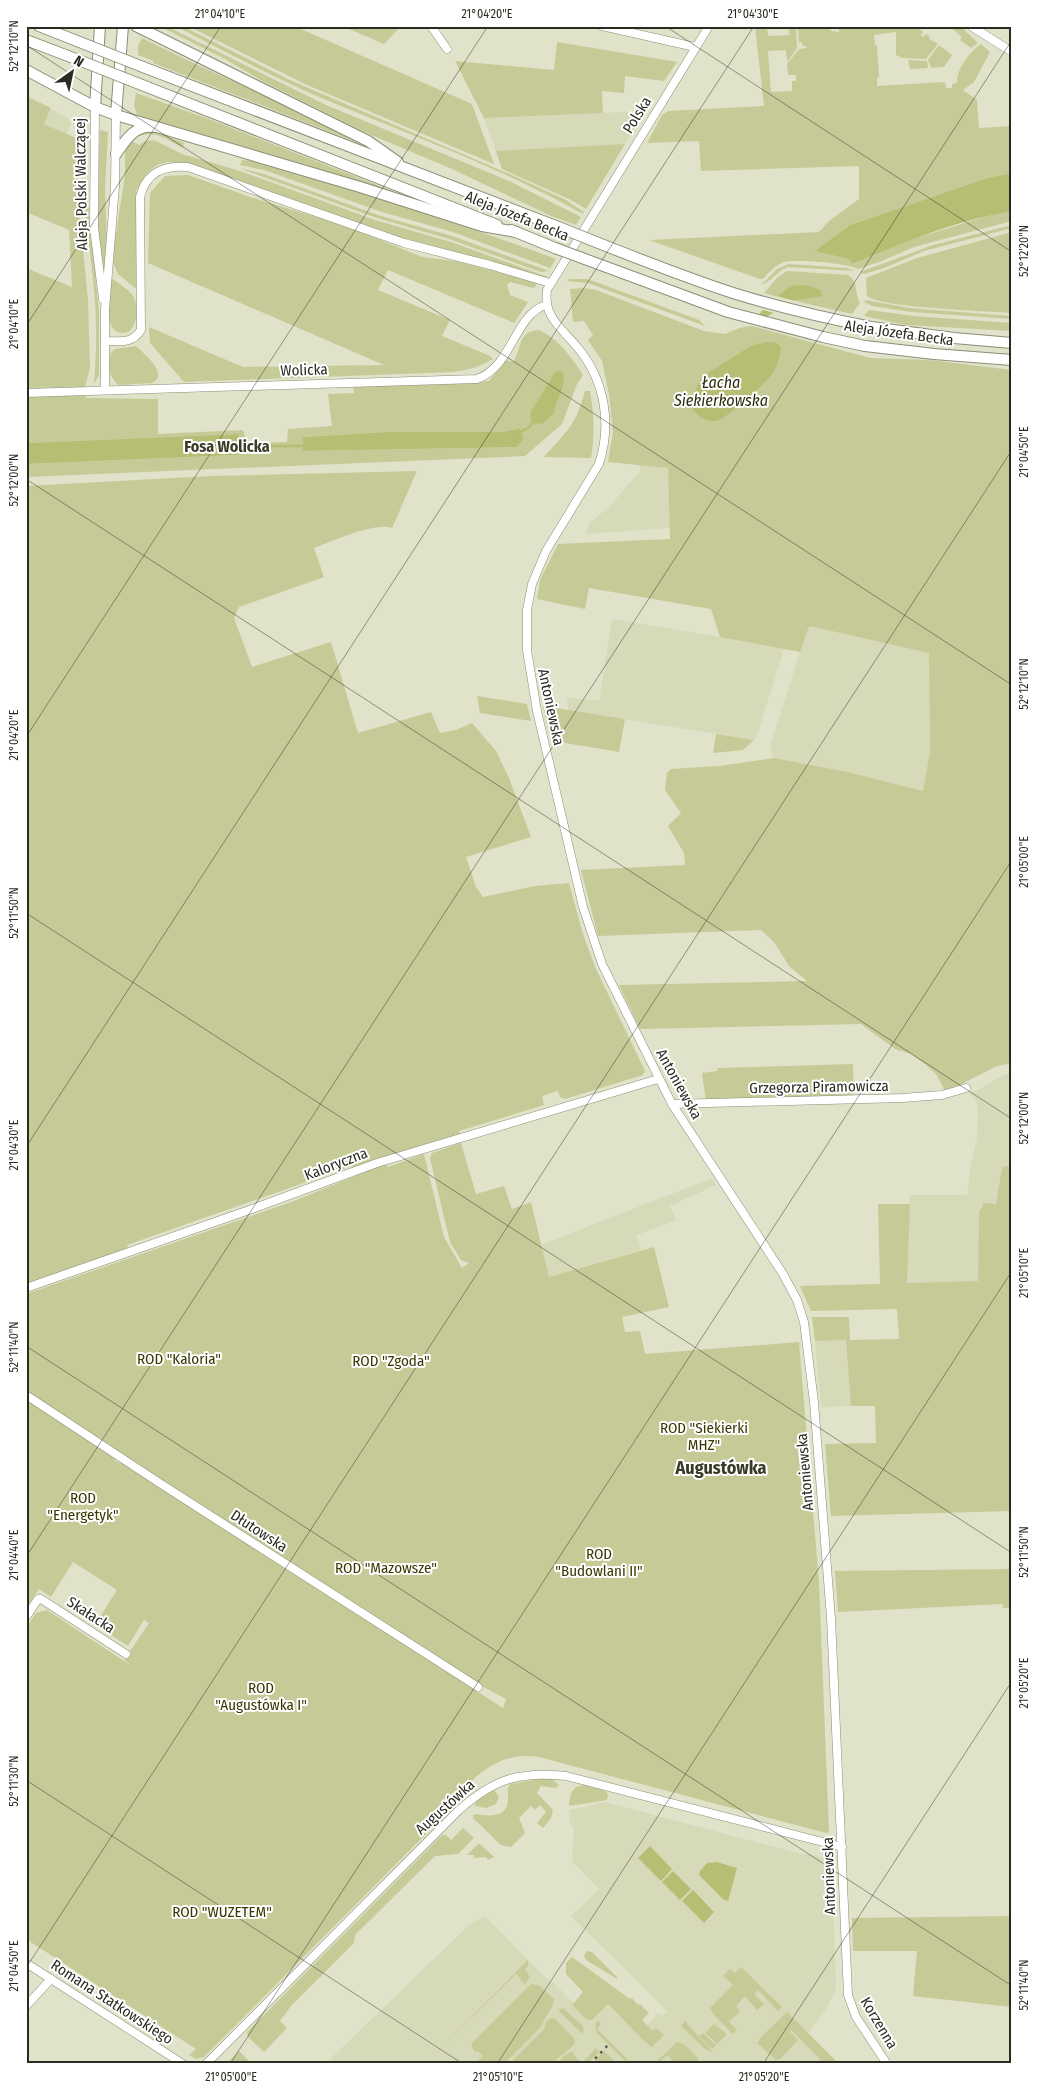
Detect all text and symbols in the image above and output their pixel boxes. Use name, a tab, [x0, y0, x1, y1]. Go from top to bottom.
text: 21°04'10"E	[195, 7, 245, 21]
text: 21°04'20"E	[462, 7, 513, 21]
text: 21°04'30"E	[728, 7, 779, 21]
text: 52°12'10"N	[7, 20, 21, 72]
north arrow	[48, 48, 98, 98]
text: N	[71, 52, 87, 71]
street label: Polska	[619, 93, 655, 137]
street label: Aleja Polski Walczącej	[71, 118, 91, 250]
street label: Aleja Józefa Becka	[463, 187, 571, 245]
text: 52°12'20"N	[1017, 225, 1031, 277]
text: 21°04'10"E	[7, 299, 21, 349]
street label: Aleja Józefa Becka	[843, 316, 955, 350]
street label: Wolicka	[280, 360, 328, 380]
water label: Łacha Siekierkowska	[673, 373, 768, 410]
text: 21°04'50"E	[1017, 426, 1031, 478]
district label: Fosa Wolicka	[184, 437, 270, 456]
text: 52°12'00"N	[7, 454, 21, 506]
text: 52°12'10"N	[1017, 658, 1031, 710]
street label: Antoniewska	[534, 667, 568, 747]
text: 21°04'20"E	[7, 709, 21, 760]
text: 21°05'00"E	[1017, 836, 1031, 888]
text: 52°11'50"N	[7, 887, 21, 939]
street label: Antoniewska	[652, 1046, 706, 1122]
street label: Grzegorza Piramowicza	[749, 1077, 889, 1097]
text: 52°12'00"N	[1017, 1092, 1031, 1144]
text: 21°04'30"E	[7, 1119, 21, 1170]
street label: Kaloryczna	[302, 1144, 370, 1184]
text: 21°05'10"E	[1017, 1248, 1031, 1298]
text: 52°11'40"N	[7, 1321, 21, 1373]
park label: ROD "Kaloria"	[137, 1350, 221, 1368]
park label: ROD "Zgoda"	[352, 1352, 430, 1370]
park label: ROD "Siekierki MHZ"	[660, 1419, 748, 1454]
street label: Antoniewska	[793, 1432, 817, 1512]
district label: Augustówka	[675, 1457, 767, 1479]
park label: ROD "Energetyk"	[47, 1489, 119, 1524]
street label: Dłutowska	[227, 1506, 291, 1556]
text: 52°11'50"N	[1017, 1526, 1031, 1578]
text: 21°04'40"E	[7, 1529, 21, 1580]
park label: ROD "Budowlani II"	[555, 1545, 643, 1580]
park label: ROD "Mazowsze"	[335, 1559, 437, 1577]
street label: Skałacka	[64, 1593, 118, 1637]
text: 21°05'20"E	[1017, 1657, 1031, 1708]
park label: ROD "Augustówka I"	[215, 1679, 307, 1714]
text: 52°11'30"N	[7, 1755, 21, 1807]
street label: Augustówka	[412, 1776, 478, 1838]
street label: Antoniewska	[819, 1837, 839, 1915]
park label: ROD "WUZETEM"	[172, 1903, 272, 1921]
text: 21°04'50"E	[7, 1940, 21, 1992]
street label: Romana Statkowskiego	[48, 1956, 176, 2048]
text: 52°11'40"N	[1017, 1959, 1031, 2011]
street label: Korzenna	[857, 1994, 901, 2052]
text: 21°05'00"E	[205, 2070, 257, 2084]
text: 21°05'10"E	[473, 2070, 523, 2084]
text: 21°05'20"E	[739, 2070, 790, 2084]

